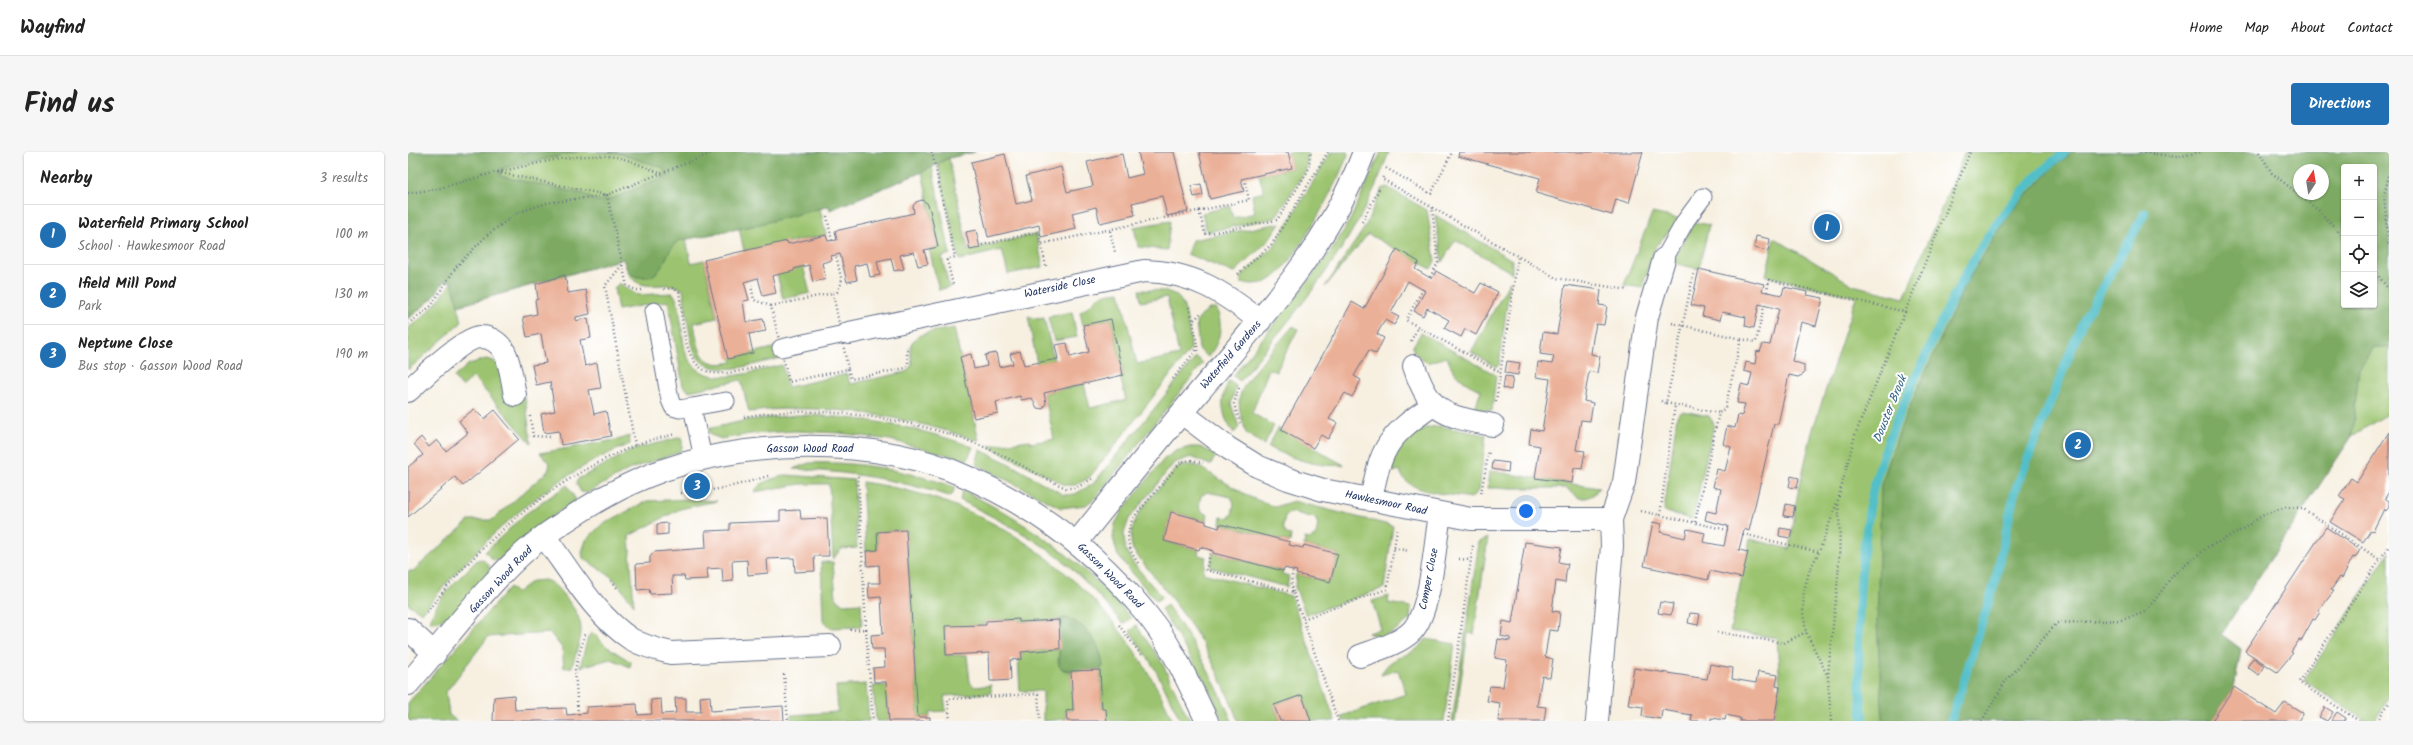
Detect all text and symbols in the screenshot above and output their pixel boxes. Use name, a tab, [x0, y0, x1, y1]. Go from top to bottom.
text: Wayfind	[20, 13, 85, 43]
text: Home	[2189, 17, 2223, 39]
text: Map	[2245, 17, 2269, 39]
text: About	[2291, 17, 2325, 39]
text: Contact	[2347, 17, 2393, 39]
text: Find us	[24, 82, 115, 127]
button: Directions	[2291, 83, 2389, 125]
north arrow	[2293, 164, 2329, 200]
map controls	[2341, 164, 2377, 308]
button: +	[2341, 164, 2377, 200]
text: Nearby	[40, 165, 92, 192]
text: 3 results	[320, 168, 368, 189]
button: −	[2341, 200, 2377, 236]
text: Waterfield Primary School	[78, 212, 248, 236]
pin: 1	[1814, 212, 1840, 242]
text: 1	[51, 224, 55, 245]
text: 100 m	[335, 224, 368, 245]
text: School · Hawkesmoor Road	[78, 236, 225, 257]
button: locate	[2341, 236, 2377, 272]
street label: Waterside Close	[1023, 271, 1097, 303]
text: Ifield Mill Pond	[78, 272, 176, 296]
button: layers	[2341, 272, 2377, 308]
text: 2	[49, 284, 57, 305]
text: 130 m	[334, 284, 368, 305]
text: Park	[78, 296, 102, 317]
street label: Waterfield Gardens	[1196, 316, 1266, 394]
text: Neptune Close	[78, 332, 173, 356]
text: 3	[49, 344, 57, 365]
text: 190 m	[336, 344, 368, 365]
text: Bus stop · Gasson Wood Road	[78, 356, 242, 377]
water label: Douster Brook	[1868, 370, 1913, 445]
pin: 2	[2065, 430, 2091, 460]
street label: Gasson Wood Road	[766, 440, 854, 458]
pin: 3	[684, 471, 710, 501]
street label: Hawkesmoor Road	[1343, 486, 1429, 521]
your location	[1516, 501, 1536, 521]
street label: Gasson Wood Road	[1073, 539, 1147, 613]
street label: Gasson Wood Road	[465, 542, 538, 618]
street label: Comper Close	[1414, 547, 1444, 611]

